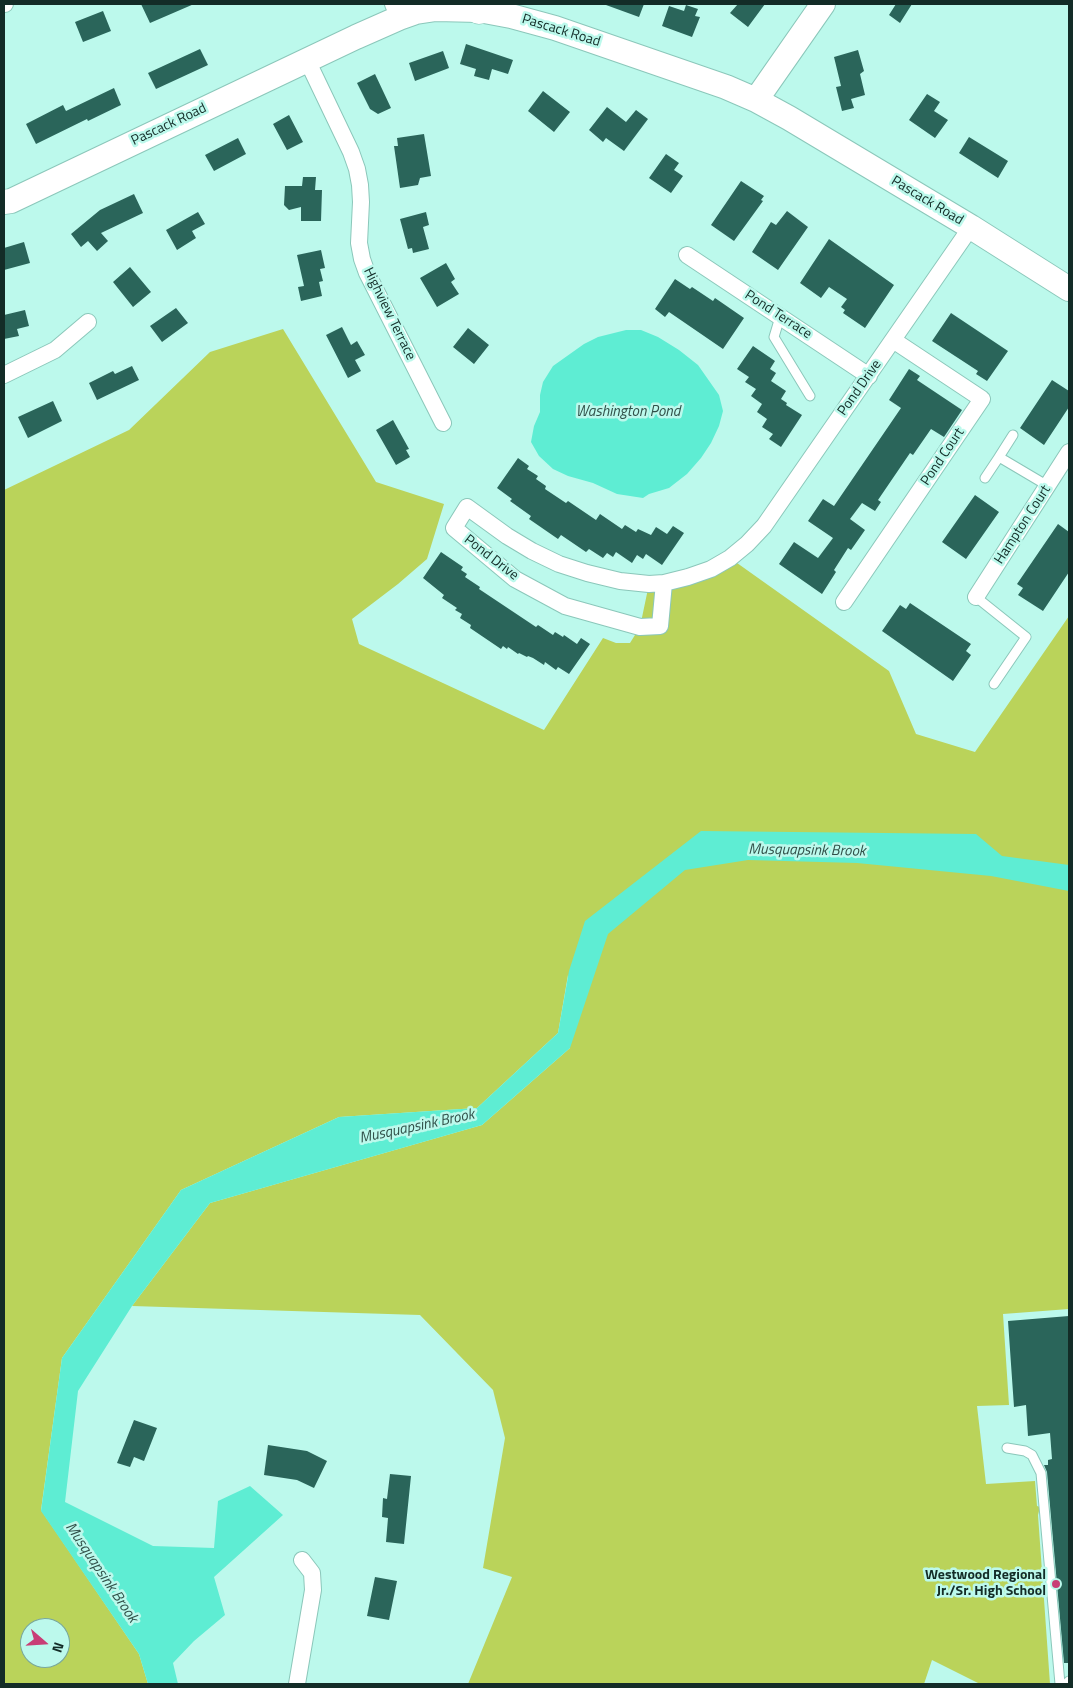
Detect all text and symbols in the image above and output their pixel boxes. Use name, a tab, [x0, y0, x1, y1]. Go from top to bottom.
street label: Pascack Road	[520, 11, 602, 51]
street label: Pascack Road	[129, 100, 209, 150]
street label: Pascack Road	[888, 173, 966, 229]
street label: Highview Terrace	[359, 265, 419, 363]
street label: Pond Terrace	[741, 287, 815, 343]
street label: Pond Drive	[835, 357, 885, 419]
water label: Washington Pond	[576, 403, 680, 421]
street label: Pond Court	[918, 425, 968, 489]
street label: Hampton Court	[991, 482, 1055, 568]
street label: Pond Drive	[461, 532, 521, 584]
water label: Musquapsink Brook	[748, 841, 866, 861]
water label: Musquapsink Brook	[358, 1106, 476, 1148]
water label: Musquapsink Brook	[61, 1519, 141, 1627]
place label: Westwood Regional Jr./Sr. High School	[925, 1568, 1046, 1600]
marker: Westwood Regional Jr./Sr. High School	[1050, 1578, 1062, 1590]
north arrow	[20, 1618, 70, 1668]
text: N	[47, 1640, 70, 1656]

